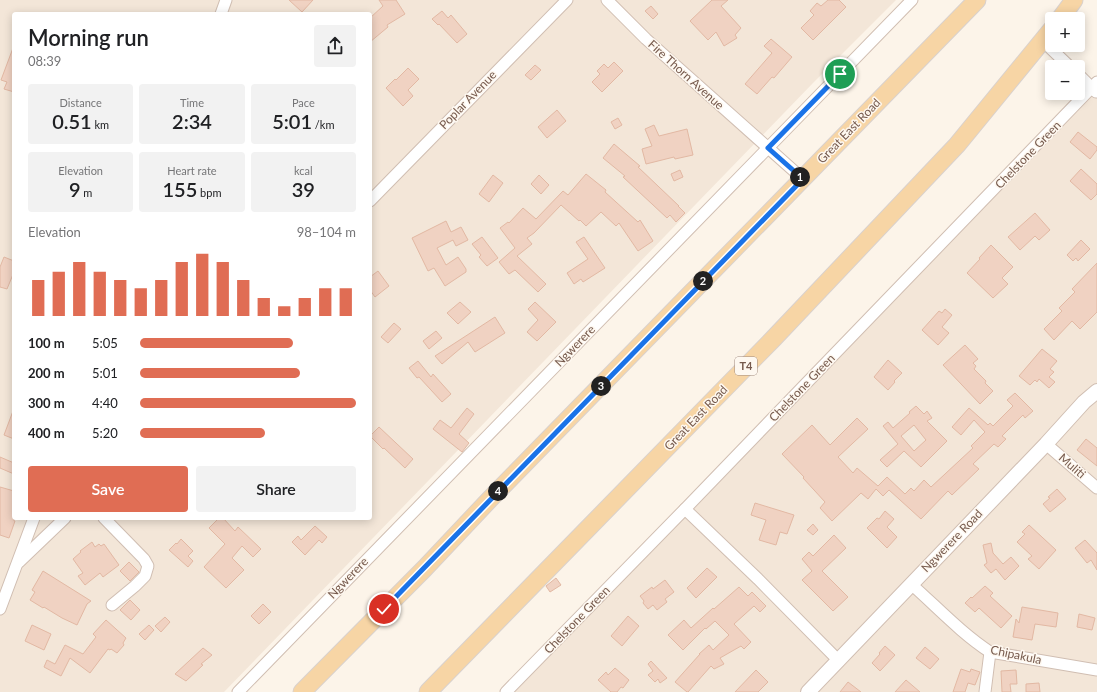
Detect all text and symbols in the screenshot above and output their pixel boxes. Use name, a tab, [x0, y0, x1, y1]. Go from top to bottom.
map controls	[1045, 12, 1085, 100]
button: +	[1045, 12, 1085, 52]
text: Morning run	[28, 24, 149, 51]
button: share	[314, 25, 356, 67]
street label: Fire Thorn Avenue	[645, 37, 727, 113]
text: 08:39	[28, 53, 61, 69]
pin	[823, 57, 857, 91]
button: −	[1045, 60, 1085, 100]
icon: arrive	[829, 63, 851, 85]
street label: Poplar Avenue	[436, 67, 499, 132]
street label: Great East Road	[814, 95, 883, 166]
text: Distance	[60, 96, 102, 109]
text: Time	[180, 96, 204, 109]
text: Pace	[292, 96, 315, 109]
text: 0.51	[52, 109, 92, 133]
text: 2:34	[172, 109, 212, 133]
text: 5:01	[272, 109, 312, 133]
text: km	[92, 118, 109, 131]
text: /km	[312, 118, 334, 131]
street label: Chelstone Green	[992, 118, 1064, 192]
text: Elevation	[58, 164, 103, 177]
text: Heart rate	[167, 164, 217, 177]
text: kcal	[294, 164, 313, 177]
pin: 1	[790, 167, 810, 187]
text: 1	[797, 170, 803, 183]
text: 9	[69, 177, 81, 201]
text: 155	[162, 177, 197, 201]
text: 39	[292, 177, 315, 201]
text: m	[81, 186, 92, 199]
text: bpm	[197, 186, 222, 199]
text: Elevation	[28, 224, 81, 240]
text: 98–104 m	[297, 224, 356, 240]
pin: 2	[693, 271, 713, 291]
text: 2	[700, 274, 706, 287]
street label: Ngwerere	[551, 322, 598, 369]
text: 100 m	[28, 335, 65, 351]
text: 5:05	[92, 335, 118, 351]
street label: Chelstone Green	[766, 351, 838, 425]
road number: T4	[735, 357, 757, 375]
text: 200 m	[28, 365, 65, 381]
text: 5:01	[92, 365, 118, 381]
pin: 3	[591, 376, 611, 396]
text: 3	[598, 379, 604, 392]
street label: Great East Road	[661, 382, 730, 453]
text: 300 m	[28, 395, 65, 411]
text: 4:40	[92, 395, 118, 411]
text: 400 m	[28, 425, 65, 441]
text: 5:20	[92, 425, 118, 441]
street label: Muliti	[1056, 450, 1089, 481]
button: Save	[28, 466, 188, 512]
button: Share	[196, 466, 356, 512]
pin: 4	[488, 481, 508, 501]
text: 4	[495, 484, 501, 497]
street label: Ngwerere Road	[918, 506, 985, 575]
street label: Ngwerere	[324, 554, 371, 601]
street label: Chelstone Green	[541, 583, 613, 657]
pin	[367, 592, 401, 626]
icon: check	[373, 598, 395, 620]
street label: Chipakula	[989, 642, 1043, 667]

